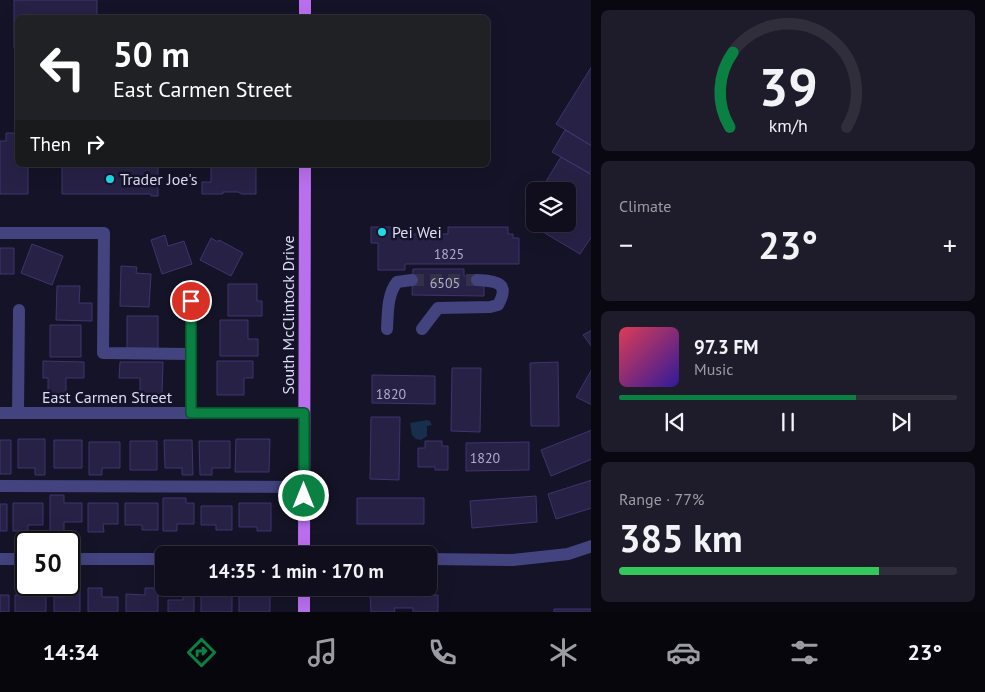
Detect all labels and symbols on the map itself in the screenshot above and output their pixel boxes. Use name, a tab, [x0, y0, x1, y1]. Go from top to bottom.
place label: Trader Joe's	[120, 169, 198, 189]
marker: Trader Joe's	[104, 173, 116, 185]
place label: Pei Wei	[392, 222, 442, 242]
marker: Pei Wei	[376, 226, 388, 238]
street label: South McClintock Drive	[278, 235, 298, 395]
house number: 1825	[434, 245, 464, 263]
house number: 6505	[430, 274, 460, 292]
pin	[170, 280, 212, 322]
house number: 1820	[376, 385, 407, 403]
street label: East Carmen Street	[42, 387, 173, 407]
house number: 1820	[470, 449, 501, 467]
position arrow	[277, 469, 329, 521]
speed limit sign: 50	[15, 531, 80, 596]

